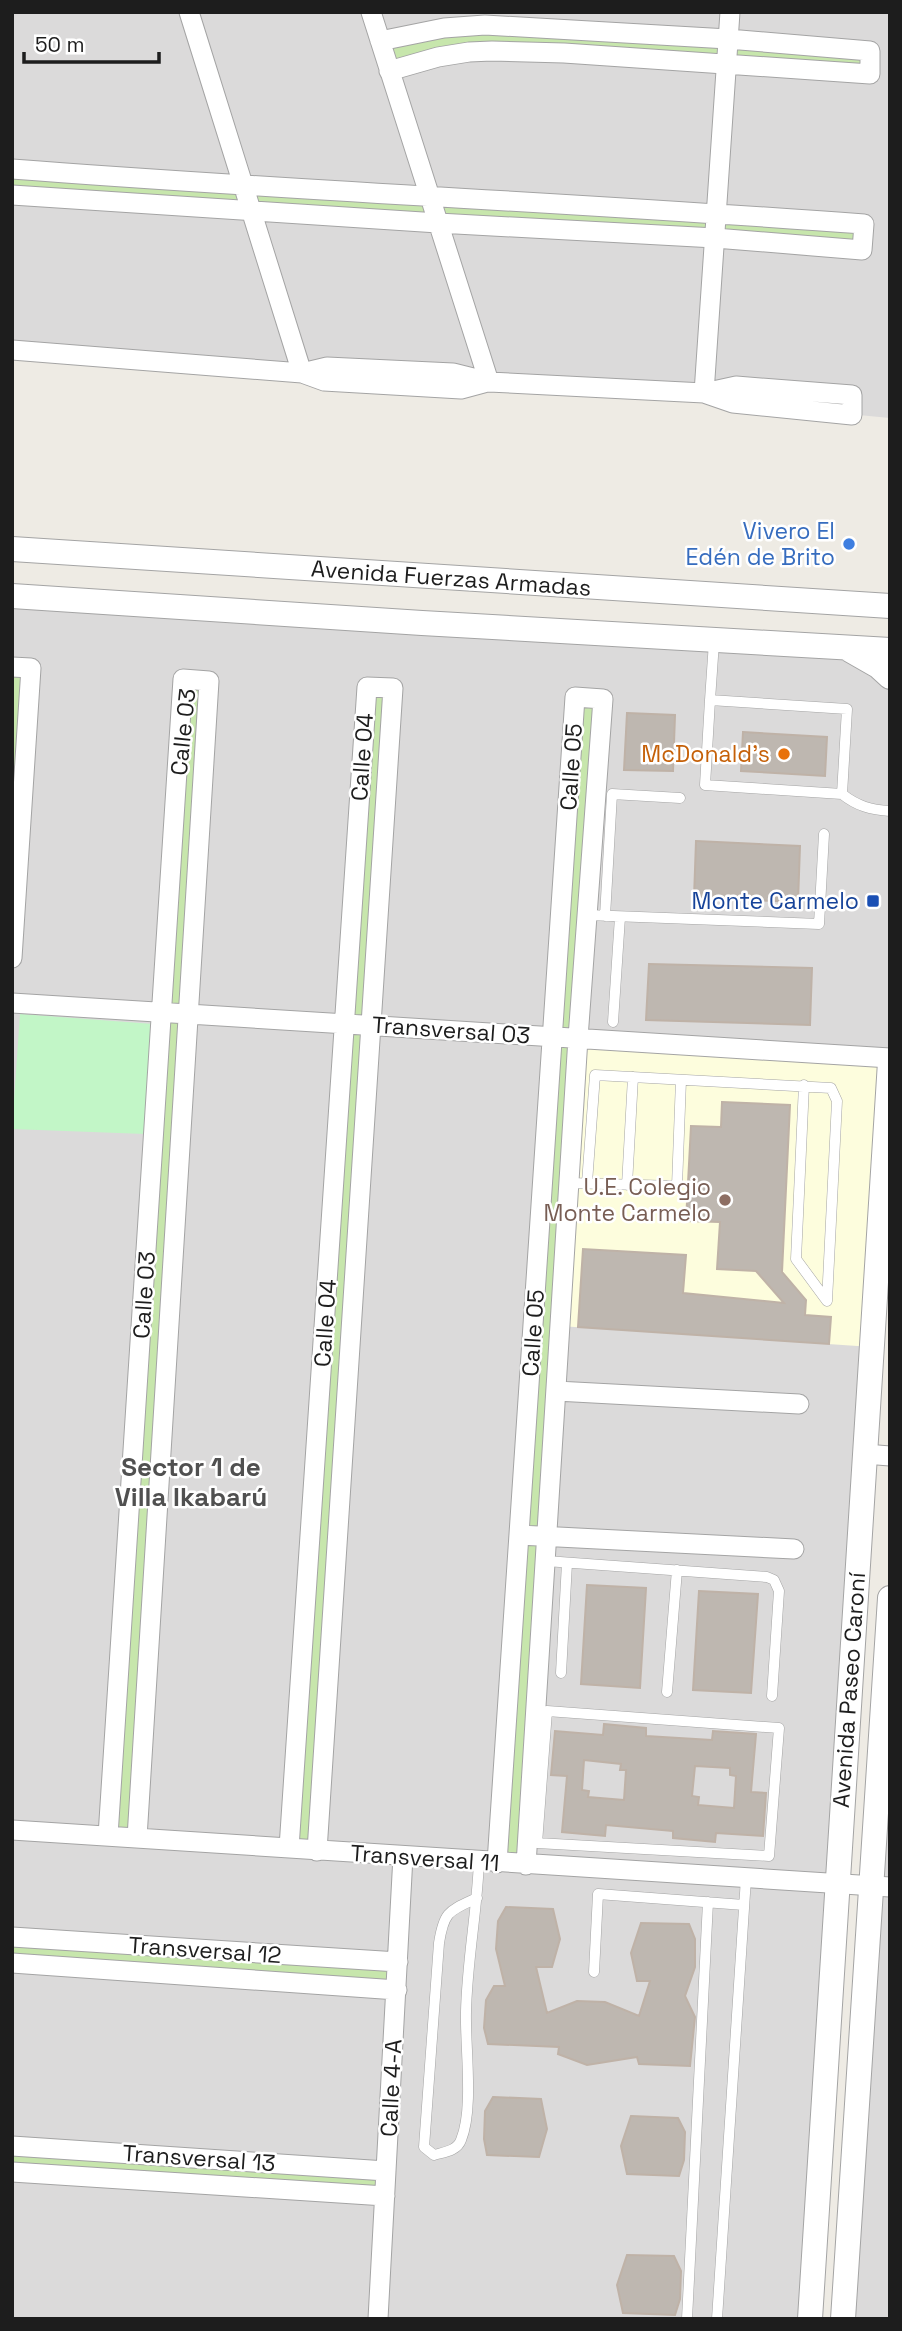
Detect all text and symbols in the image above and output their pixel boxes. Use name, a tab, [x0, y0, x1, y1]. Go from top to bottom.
scale bar	[24, 21, 159, 65]
text: 50 m	[35, 31, 85, 58]
place label: Vivero El Edén de Brito	[685, 516, 835, 572]
marker: Vivero El Edén de Brito	[841, 536, 857, 552]
street label: Avenida Fuerzas Armadas	[310, 553, 592, 603]
street label: Calle 03	[164, 687, 202, 777]
street label: Calle 04	[344, 712, 380, 802]
street label: Calle 05	[553, 722, 589, 812]
place label: McDonald's	[641, 739, 770, 769]
marker: McDonald's	[776, 746, 792, 762]
place label: Monte Carmelo	[692, 886, 859, 916]
marker: Monte Carmelo	[865, 893, 881, 909]
street label: Transversal 03	[371, 1010, 531, 1050]
place label: U.E. Colegio Monte Carmelo	[544, 1172, 711, 1228]
marker: U.E. Colegio Monte Carmelo	[717, 1192, 733, 1208]
street label: Calle 03	[126, 1250, 162, 1340]
street label: Calle 04	[307, 1278, 343, 1368]
street label: Calle 05	[515, 1288, 551, 1378]
district label: Sector 1 de Villa Ikabarú	[115, 1450, 267, 1514]
street label: Avenida Paseo Caroní	[826, 1571, 872, 1809]
street label: Transversal 11	[350, 1838, 500, 1878]
street label: Transversal 12	[127, 1930, 283, 1970]
street label: Calle 4-A	[373, 2038, 409, 2138]
street label: Transversal 13	[121, 2138, 277, 2178]

